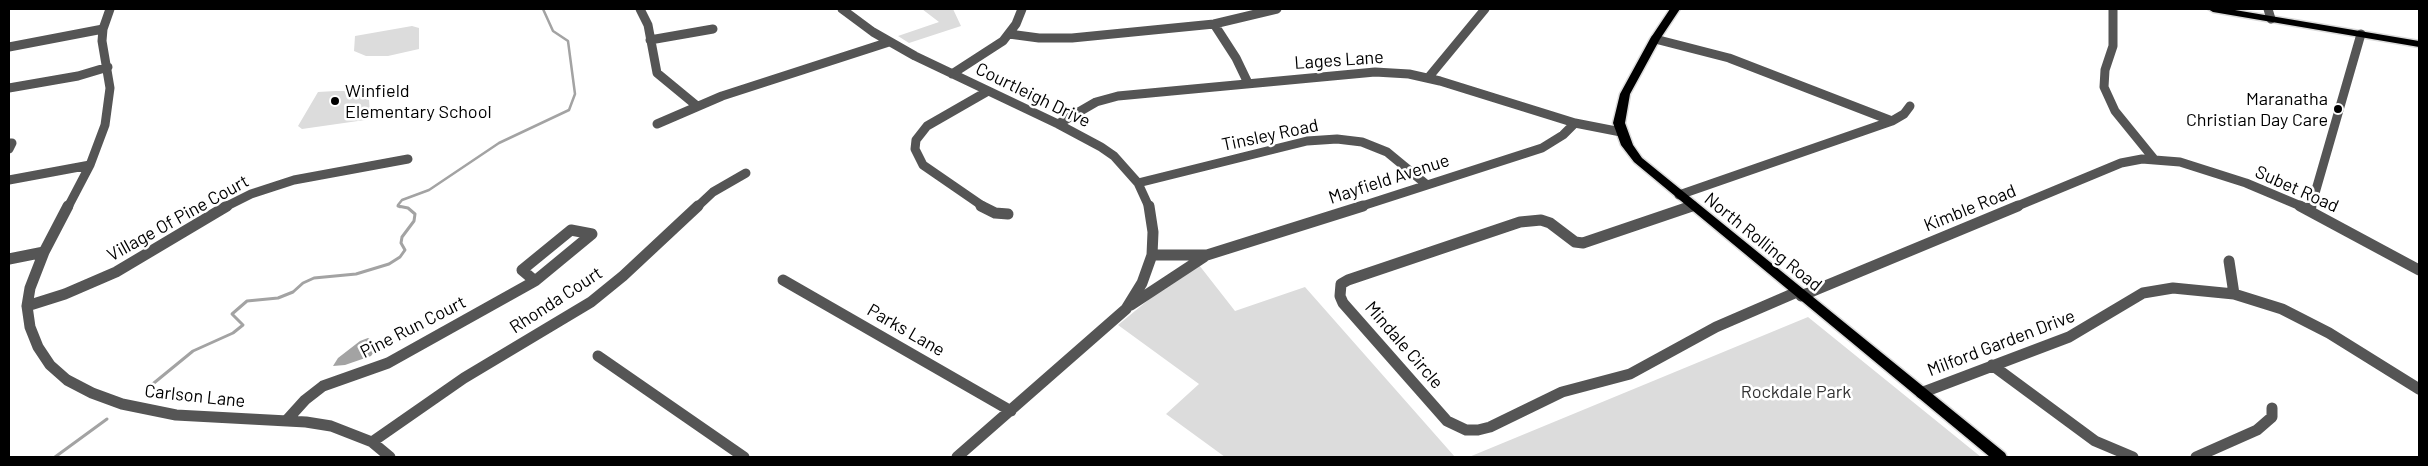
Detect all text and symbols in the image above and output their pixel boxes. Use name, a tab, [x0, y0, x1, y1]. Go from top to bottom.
street label: Lages Lane	[1294, 46, 1384, 74]
street label: Courtleigh Drive	[972, 58, 1094, 132]
place label: Winfield Elementary School	[345, 80, 492, 122]
place label: Maranatha Christian Day Care	[2186, 88, 2328, 130]
marker: Winfield Elementary School	[329, 95, 341, 107]
marker: Maranatha Christian Day Care	[2332, 103, 2344, 115]
street label: Tinsley Road	[1220, 114, 1320, 156]
street label: Mayfield Avenue	[1326, 149, 1452, 209]
street label: Subet Road	[2252, 161, 2342, 217]
street label: Village Of Pine Court	[103, 170, 253, 266]
street label: Kimble Road	[1921, 180, 2019, 236]
street label: North Rolling Road	[1700, 188, 1826, 296]
street label: Rhonda Court	[506, 262, 606, 338]
street label: Pine Run Court	[357, 291, 469, 363]
street label: Mindale Circle	[1360, 297, 1448, 393]
street label: Parks Lane	[863, 299, 949, 361]
street label: Milford Garden Drive	[1924, 305, 2078, 381]
street label: Carlson Lane	[144, 380, 246, 412]
park label: Rockdale Park	[1741, 381, 1851, 403]

